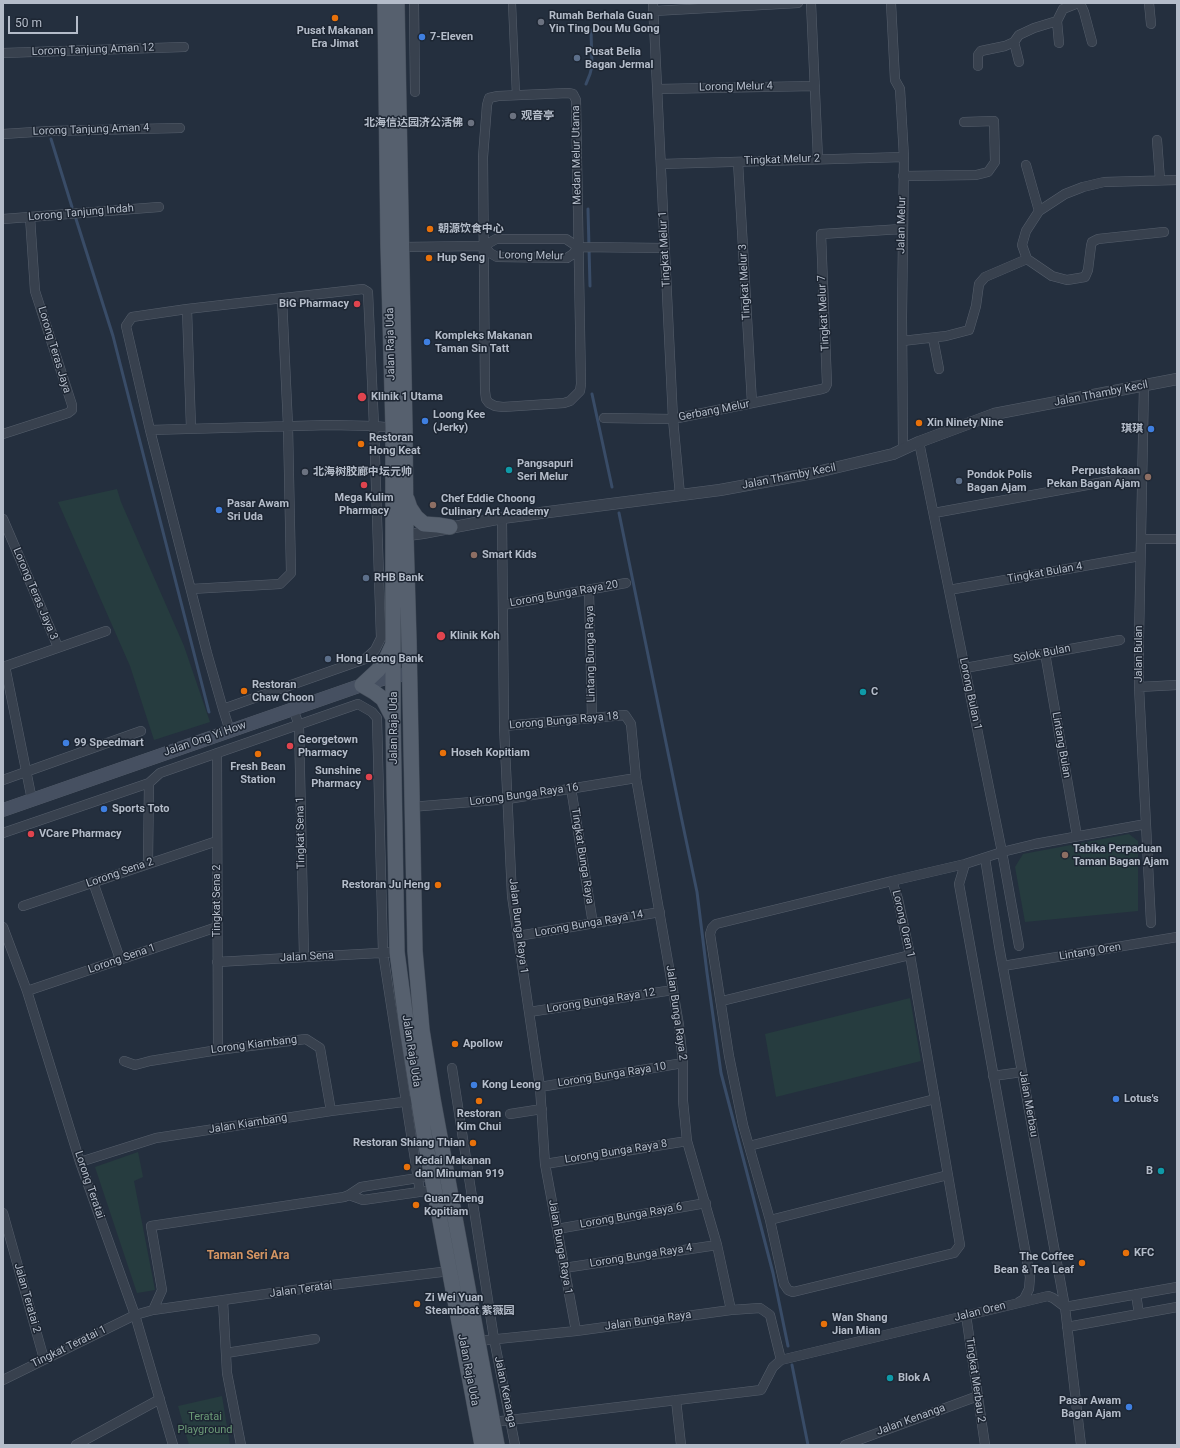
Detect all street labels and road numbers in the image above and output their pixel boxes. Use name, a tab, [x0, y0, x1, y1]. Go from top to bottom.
street label: Lorong Tanjung Aman 12	[31, 41, 155, 59]
street label: Lorong Melur 4	[699, 80, 773, 94]
street label: Medan Melur Utama	[570, 105, 584, 205]
street label: Lorong Tanjung Aman 4	[33, 121, 149, 139]
street label: Tingkat Melur 2	[744, 152, 820, 168]
street label: Jalan Melur	[895, 196, 909, 254]
street label: Lorong Tanjung Indah	[28, 202, 134, 224]
street label: Tingkat Melur 1	[656, 211, 674, 287]
street label: Tingkat Melur 3	[736, 244, 754, 320]
street label: Lorong Melur	[498, 249, 564, 263]
street label: Tingkat Melur 7	[815, 275, 833, 351]
street label: Lorong Teras Jaya	[35, 305, 73, 395]
street label: Jalan Raja Uda	[384, 307, 398, 381]
street label: Jalan Thamby Kecil	[1053, 378, 1149, 410]
street label: Gerbang Melur	[677, 398, 751, 424]
street label: Jalan Thamby Kecil	[741, 461, 837, 493]
street label: Lorong Teras Jaya 3	[10, 546, 60, 642]
street label: Tingkat Bulan 4	[1006, 560, 1084, 586]
street label: Lorong Bunga Raya 20	[509, 578, 619, 610]
street label: Lintang Bunga Raya	[584, 605, 598, 703]
street label: Jalan Bulan	[1132, 625, 1146, 683]
street label: Solok Bulan	[1012, 642, 1072, 666]
street label: Lorong Bulan 1	[956, 657, 984, 731]
street label: Jalan Raja Uda	[387, 692, 401, 764]
street label: Lorong Bunga Raya 18	[509, 710, 619, 732]
street label: Lintang Bulan	[1049, 711, 1073, 779]
street label: Jalan Ong Yi How	[162, 719, 248, 759]
street label: Lorong Bunga Raya 16	[469, 781, 579, 809]
street label: Tingkat Sena 1	[294, 797, 308, 869]
street label: Tingkat Bunga Raya	[568, 807, 596, 905]
street label: Lorong Sena 2	[85, 855, 155, 891]
street label: Tingkat Sena 2	[210, 865, 224, 937]
street label: Jalan Bunga Raya 1	[506, 878, 530, 974]
street label: Lorong Oren 1	[889, 889, 917, 959]
street label: Lorong Bunga Raya 14	[534, 908, 644, 940]
street label: Lorong Sena 1	[87, 941, 157, 977]
street label: Lintang Oren	[1058, 941, 1122, 963]
street label: Jalan Sena	[280, 949, 334, 965]
street label: Jalan Bunga Raya 2	[663, 965, 689, 1061]
street label: Lorong Bunga Raya 12	[546, 986, 656, 1016]
street label: Jalan Raja Uda	[399, 1014, 423, 1088]
street label: Lorong Kiambang	[210, 1033, 298, 1057]
street label: Lorong Bunga Raya 10	[557, 1060, 667, 1090]
street label: Jalan Merbau	[1016, 1070, 1040, 1138]
street label: Jalan Kiambang	[208, 1111, 288, 1137]
street label: Lorong Bunga Raya 8	[564, 1137, 668, 1167]
street label: Lorong Teratai	[71, 1149, 107, 1221]
street label: Jalan Bunga Raya 1	[545, 1199, 575, 1295]
street label: Lorong Bunga Raya 6	[579, 1201, 683, 1231]
street label: Lorong Bunga Raya 4	[589, 1241, 693, 1271]
street label: Jalan Teratai 2	[11, 1262, 43, 1334]
street label: Jalan Teratai	[269, 1279, 333, 1301]
street label: Jalan Oren	[953, 1299, 1007, 1325]
street label: Jalan Bunga Raya	[604, 1308, 692, 1334]
street label: Tingkat Teratai 1	[29, 1323, 109, 1371]
street label: Jalan Raja Uda	[455, 1333, 481, 1407]
street label: Tingkat Merbau 2	[963, 1337, 987, 1423]
street label: Jalan Kenanga	[491, 1355, 519, 1429]
street label: Jalan Kenanga	[875, 1401, 947, 1439]

